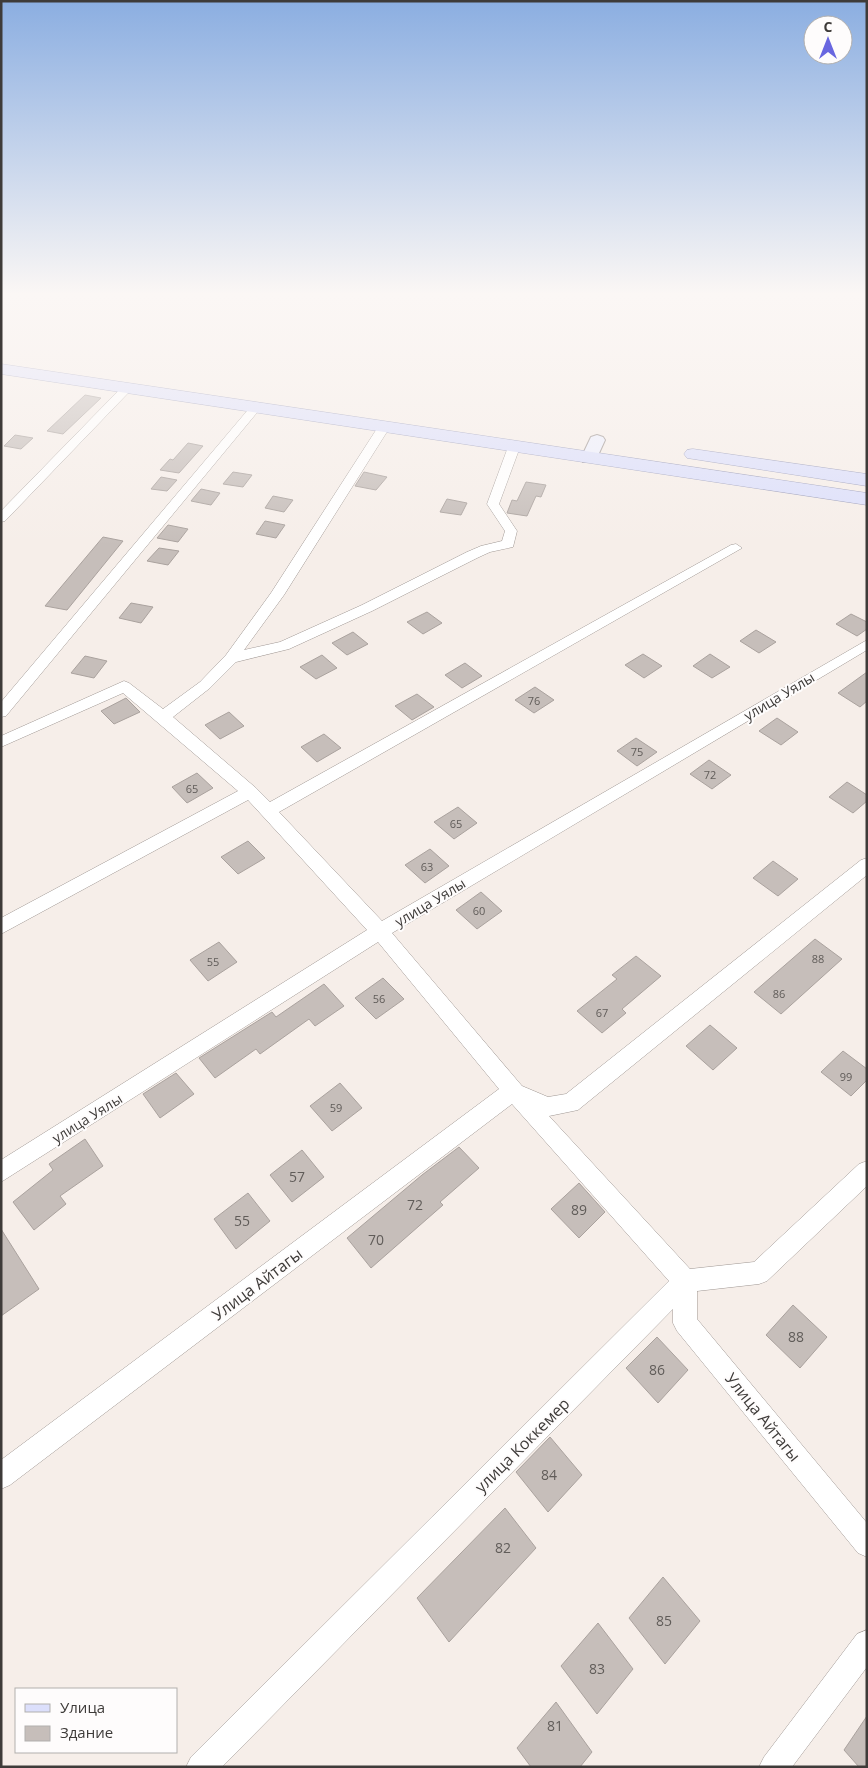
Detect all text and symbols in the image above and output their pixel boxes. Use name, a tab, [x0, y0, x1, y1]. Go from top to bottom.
north arrow	[803, 15, 853, 65]
text: С	[824, 17, 833, 36]
street label: улица Уялы	[740, 667, 818, 725]
house number: 76	[528, 693, 540, 708]
house number: 75	[631, 744, 643, 759]
house number: 72	[704, 767, 716, 782]
house number: 65	[186, 781, 198, 796]
house number: 65	[450, 816, 462, 831]
house number: 63	[421, 859, 433, 874]
street label: улица Уялы	[391, 873, 469, 931]
house number: 60	[473, 903, 485, 918]
house number: 88	[812, 951, 824, 966]
house number: 55	[207, 954, 219, 969]
house number: 86	[773, 986, 785, 1001]
house number: 56	[373, 991, 385, 1006]
house number: 67	[596, 1005, 608, 1020]
house number: 99	[840, 1069, 852, 1084]
street label: улица Уялы	[48, 1089, 126, 1147]
house number: 59	[330, 1100, 342, 1115]
house number: 57	[289, 1167, 305, 1186]
house number: 72	[407, 1195, 423, 1214]
house number: 89	[571, 1200, 587, 1219]
house number: 55	[234, 1211, 250, 1230]
house number: 70	[368, 1230, 384, 1249]
street label: Улица Айтагы	[207, 1243, 307, 1325]
house number: 88	[788, 1327, 804, 1346]
house number: 86	[649, 1360, 665, 1379]
street label: Улица Айтагы	[720, 1368, 806, 1466]
street label: улица Коккемер	[470, 1393, 574, 1497]
house number: 84	[541, 1465, 557, 1484]
house number: 82	[495, 1538, 511, 1557]
house number: 85	[656, 1611, 672, 1630]
house number: 83	[589, 1659, 605, 1678]
legend	[15, 1688, 178, 1753]
text: Улица	[60, 1697, 105, 1717]
house number: 81	[547, 1716, 563, 1735]
text: Здание	[60, 1722, 113, 1742]

